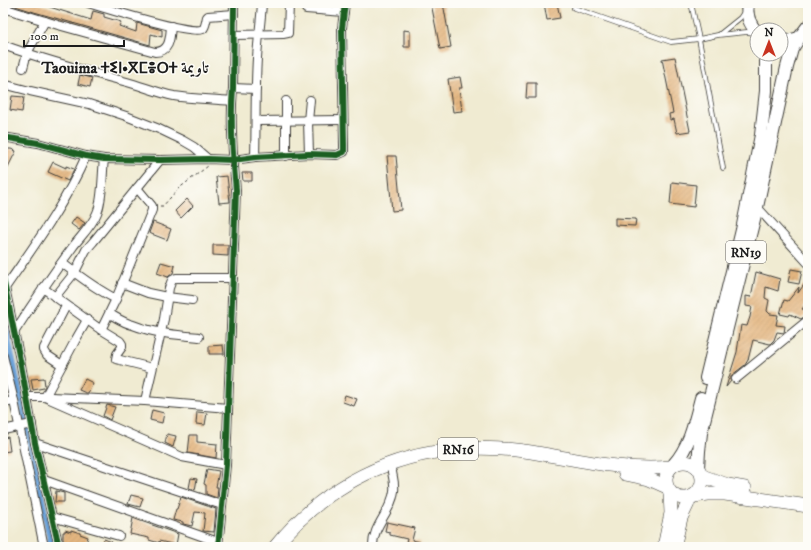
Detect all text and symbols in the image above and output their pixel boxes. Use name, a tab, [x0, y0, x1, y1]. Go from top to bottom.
scale bar	[24, 22, 124, 48]
north arrow	[749, 22, 789, 62]
text: N	[764, 26, 774, 40]
text: 100 m	[30, 29, 59, 44]
district label: Taouima ⵜⵉⵏ•ⴳⵎⴻⵔⵜ تاويمة	[40, 58, 210, 78]
road number: RN19	[726, 241, 766, 263]
road number: RN16	[438, 438, 478, 460]

